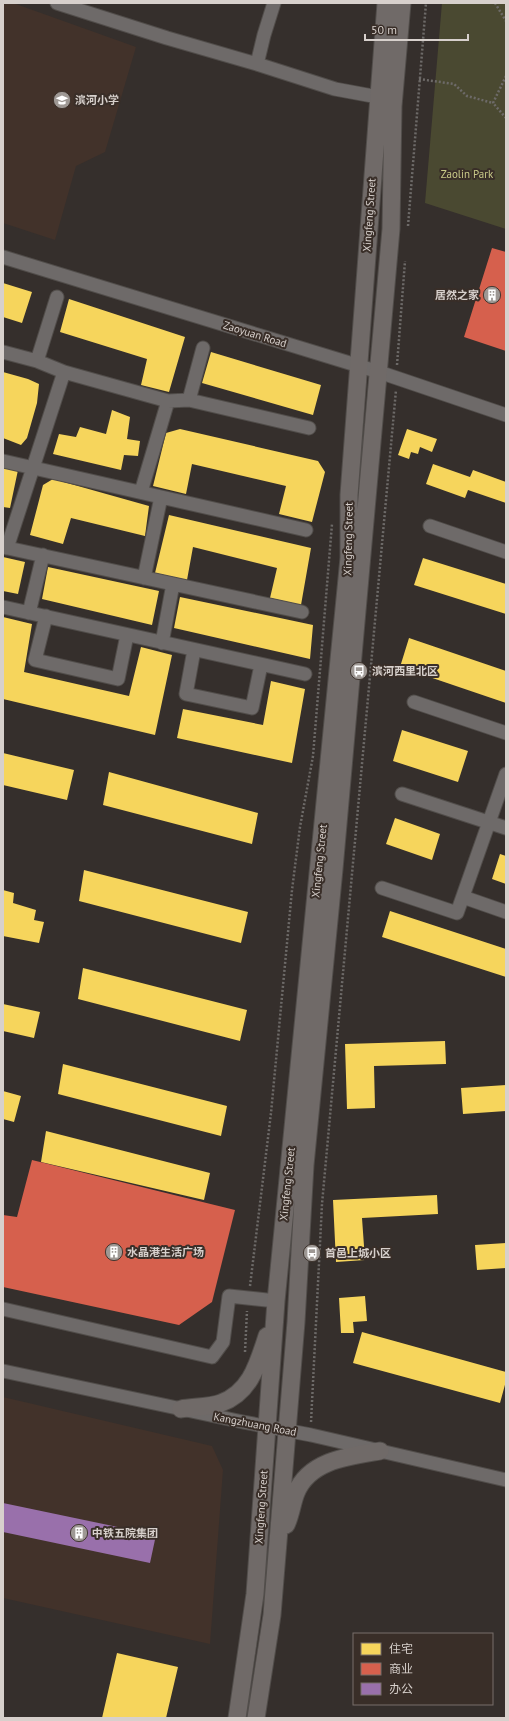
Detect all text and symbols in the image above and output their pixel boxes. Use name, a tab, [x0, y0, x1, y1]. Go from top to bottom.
scale bar	[365, 16, 468, 42]
text: 50 m	[371, 22, 397, 37]
school or university icon: 滨河小学	[52, 90, 72, 110]
place label: 滨河小学	[75, 93, 119, 107]
park label: Zaolin Park	[441, 167, 494, 181]
street label: Xingfeng Street	[359, 178, 379, 252]
building icon: 居然之家	[482, 285, 502, 305]
place label: 居然之家	[435, 288, 479, 302]
street label: Zaoyuan Road	[222, 318, 289, 350]
street label: Xingfeng Street	[340, 502, 356, 576]
bus stop icon: 滨河西里北区	[349, 661, 369, 681]
place label: 滨河西里北区	[372, 664, 438, 678]
street label: Xingfeng Street	[308, 823, 330, 898]
street label: Xingfeng Street	[276, 1146, 298, 1221]
building icon: 水晶港生活广场	[104, 1242, 124, 1262]
bus stop icon: 首邑上城小区	[302, 1243, 322, 1263]
place label: 水晶港生活广场	[127, 1245, 204, 1259]
place label: 首邑上城小区	[325, 1246, 391, 1260]
street label: Kangzhuang Road	[212, 1409, 298, 1439]
street label: Xingfeng Street	[251, 1470, 271, 1544]
building icon: 中铁五院集团	[69, 1523, 89, 1543]
place label: 中铁五院集团	[92, 1526, 158, 1540]
legend	[353, 1633, 493, 1705]
text: 住宅	[389, 1641, 413, 1656]
text: 商业	[389, 1661, 413, 1676]
text: 办公	[389, 1681, 413, 1696]

